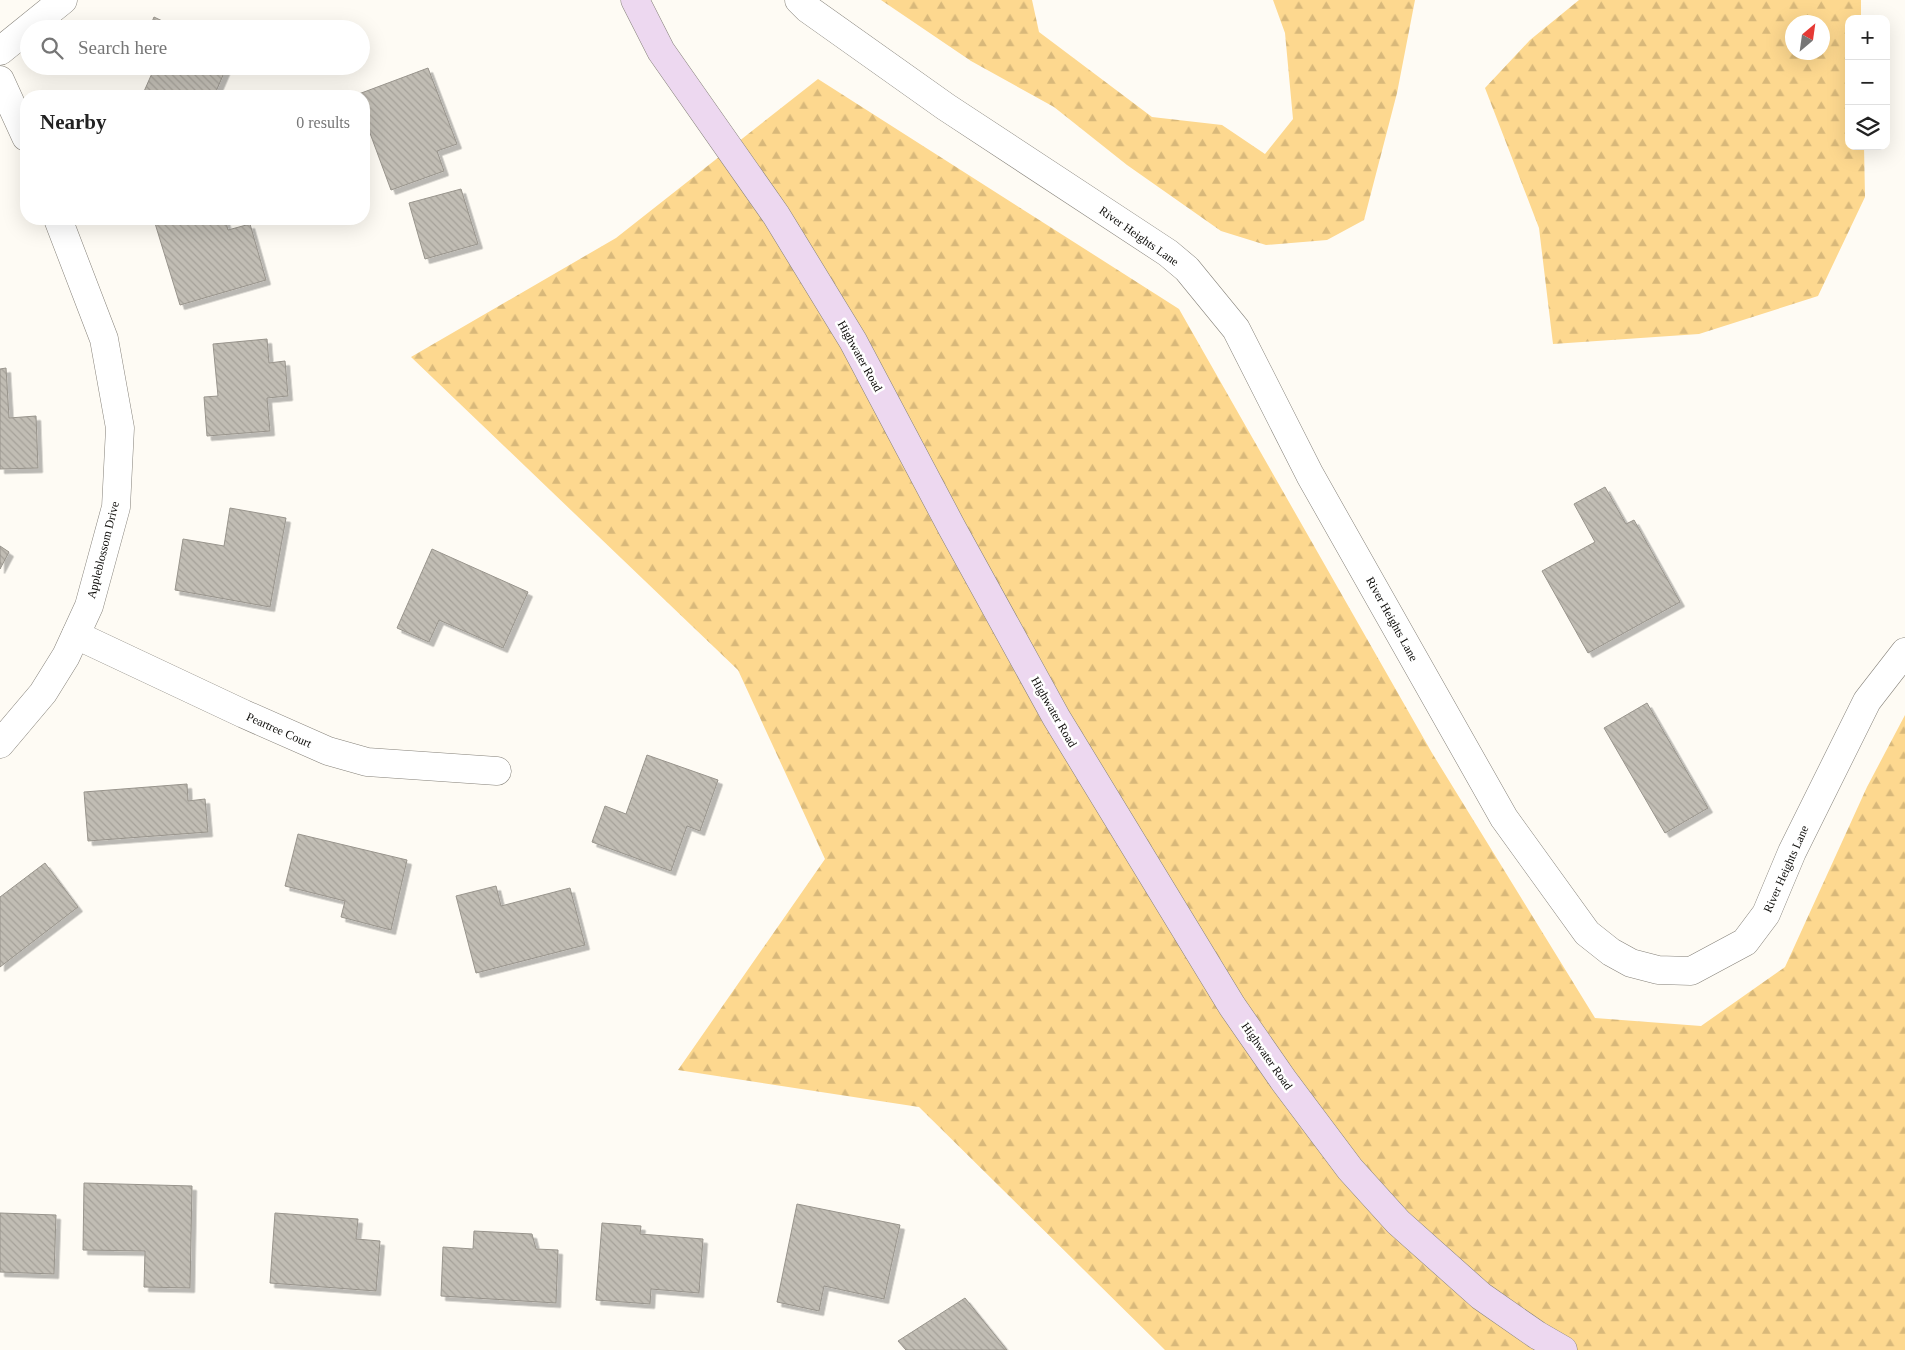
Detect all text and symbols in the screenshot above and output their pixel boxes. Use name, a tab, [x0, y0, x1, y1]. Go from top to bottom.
north arrow	[1785, 15, 1830, 60]
map controls	[1845, 15, 1890, 150]
button: +	[1845, 15, 1890, 60]
search box	[20, 20, 370, 75]
icon: search	[38, 34, 66, 62]
text: Search here	[78, 37, 167, 58]
button: −	[1845, 60, 1890, 105]
button: layers	[1845, 105, 1890, 150]
text: Nearby	[40, 110, 107, 134]
text: 0 results	[296, 114, 350, 131]
street label: River Heights Lane	[1096, 203, 1182, 269]
street label: Highwater Road	[835, 318, 885, 394]
street label: Appleblossom Drive	[84, 500, 122, 600]
street label: River Heights Lane	[1363, 575, 1421, 663]
street label: Highwater Road	[1028, 674, 1080, 750]
street label: Peartree Court	[244, 709, 314, 751]
street label: River Heights Lane	[1760, 823, 1812, 915]
street label: Highwater Road	[1239, 1020, 1295, 1092]

